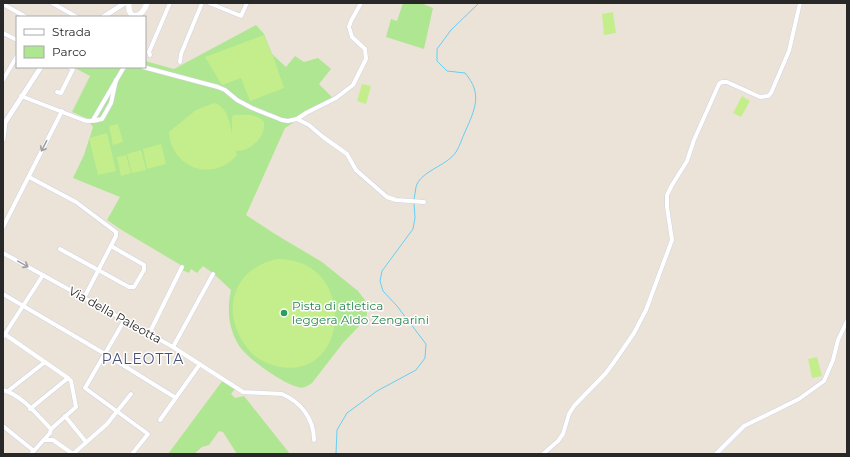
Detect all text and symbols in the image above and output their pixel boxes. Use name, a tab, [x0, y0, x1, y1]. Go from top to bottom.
legend	[16, 16, 146, 68]
text: Strada	[52, 24, 91, 39]
text: Parco	[52, 44, 86, 59]
one-way arrow	[40, 140, 47, 152]
one-way arrow	[17, 261, 29, 269]
street label: Via della Paleotta	[66, 283, 164, 346]
place label: Pista di atletica leggera Aldo Zengarini	[292, 298, 429, 327]
marker: Pista di atletica leggera Aldo Zengarini	[279, 308, 289, 318]
district label: PALEOTTA	[102, 350, 184, 368]

